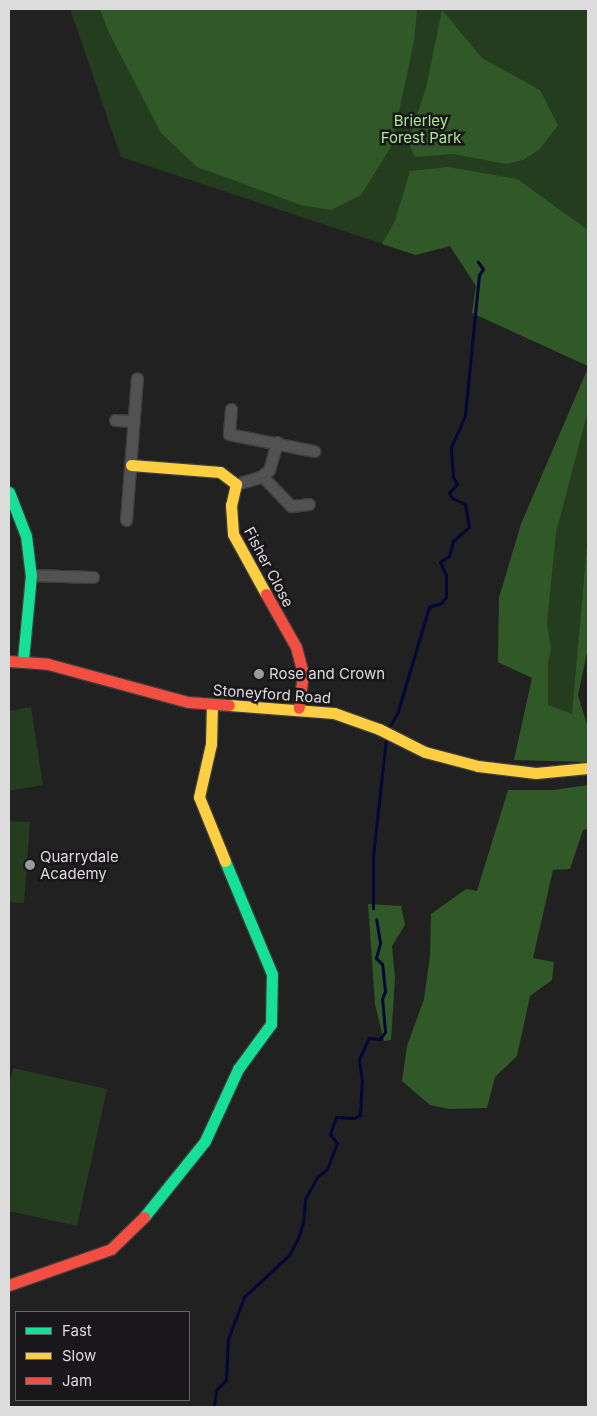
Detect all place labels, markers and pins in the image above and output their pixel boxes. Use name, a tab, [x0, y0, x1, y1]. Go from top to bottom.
place label: Rose and Crown	[269, 665, 385, 683]
marker: Rose and Crown	[253, 668, 265, 680]
place label: Quarrydale Academy	[40, 847, 119, 882]
marker: Quarrydale Academy	[24, 859, 36, 871]

